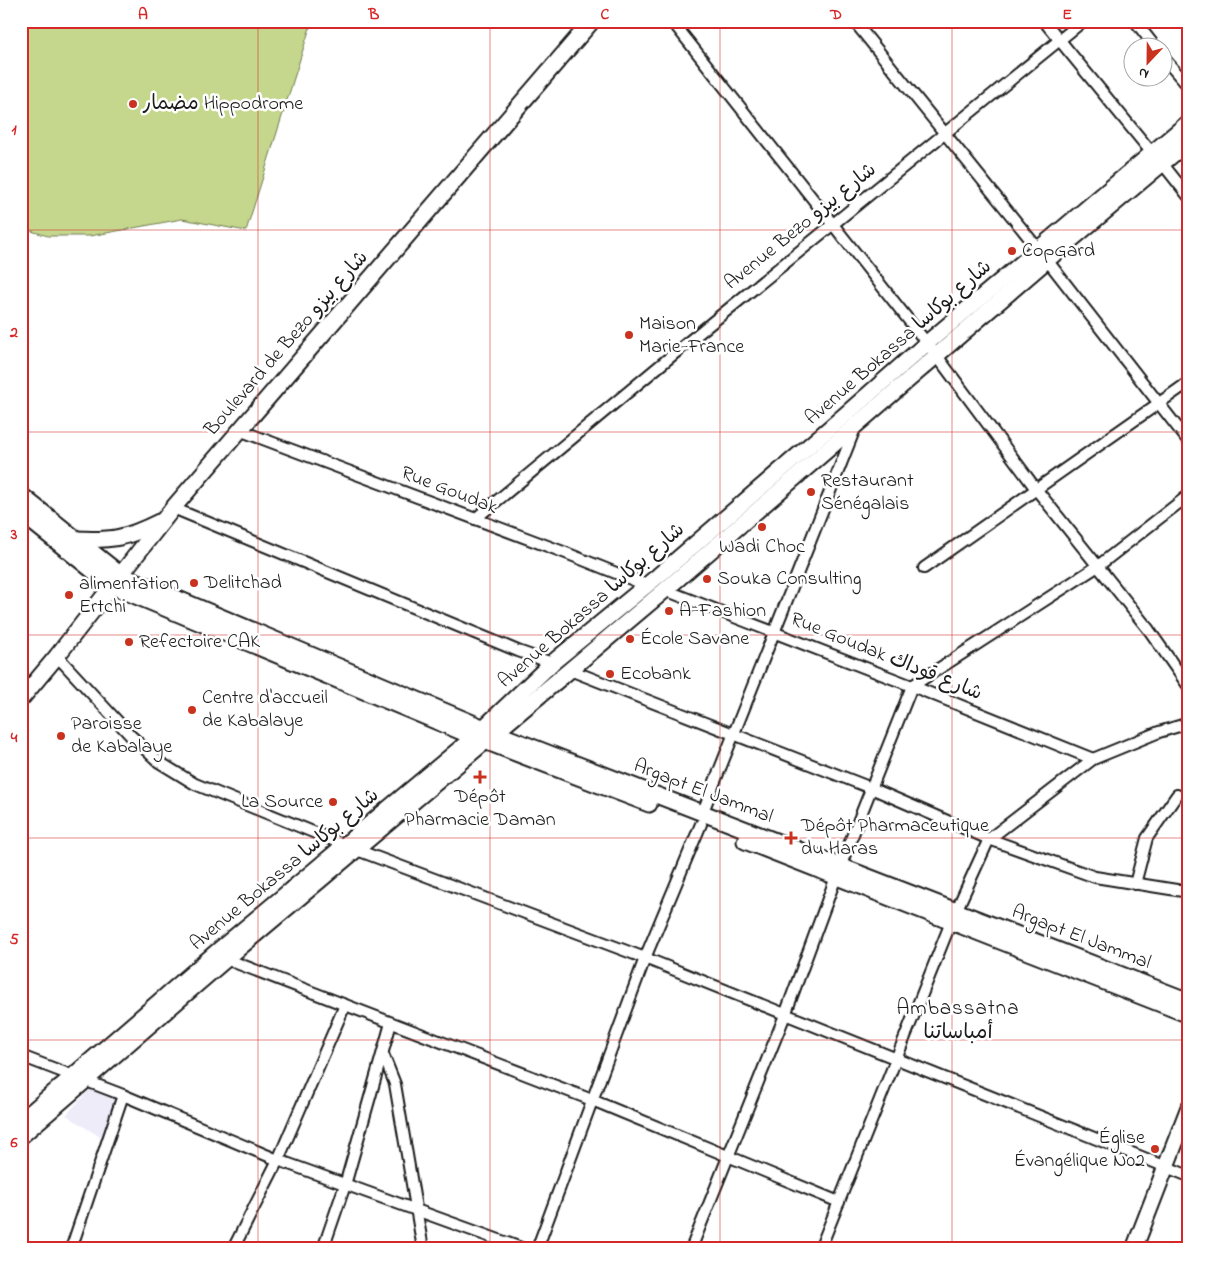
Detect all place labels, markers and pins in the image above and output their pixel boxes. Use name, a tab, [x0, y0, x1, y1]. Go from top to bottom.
place label: مضمار Hippodrome	[142, 90, 303, 119]
marker: مضمار Hippodrome	[127, 98, 139, 110]
place label: CopGard	[1022, 237, 1095, 266]
marker: CopGard	[1006, 245, 1018, 257]
place label: Maison Marie-France	[639, 310, 744, 362]
marker: Maison Marie-France	[623, 329, 635, 341]
place label: Restaurant Sénégalais	[821, 467, 914, 520]
marker: Restaurant Sénégalais	[805, 486, 817, 498]
marker: Wadi Choc	[756, 521, 768, 533]
place label: Wadi Choc	[719, 533, 805, 562]
place label: Souka Consulting	[717, 565, 862, 595]
place label: Delitchad	[203, 569, 282, 598]
place label: alimentation Ertchi	[79, 570, 179, 622]
marker: Souka Consulting	[701, 573, 713, 585]
marker: Delitchad	[188, 577, 200, 589]
marker: alimentation Ertchi	[63, 589, 75, 601]
place label: A-Fashion	[679, 597, 766, 626]
marker: A-Fashion	[663, 605, 675, 617]
place label: École Savane	[640, 625, 749, 654]
place label: Refectoire CAK	[139, 628, 260, 657]
marker: École Savane	[624, 633, 636, 645]
marker: Refectoire CAK	[123, 636, 135, 648]
place label: Ecobank	[620, 660, 691, 689]
marker: Ecobank	[604, 668, 616, 680]
place label: Centre d'accueil de Kabalaye	[202, 684, 328, 736]
marker: Centre d'accueil de Kabalaye	[186, 704, 198, 716]
place label: Paroisse de Kabalaye	[71, 710, 172, 762]
marker: Paroisse de Kabalaye	[55, 730, 67, 742]
marker: Dépôt Pharmacie Daman	[474, 771, 486, 783]
place label: Dépôt Pharmacie Daman	[404, 783, 556, 835]
place label: La Source	[241, 788, 323, 817]
marker: La Source	[327, 796, 339, 808]
place label: Dépôt Pharmaceutique du Haras	[800, 812, 989, 864]
marker: Dépôt Pharmaceutique du Haras	[785, 832, 797, 844]
place label: Église Évangélique N02	[1014, 1124, 1145, 1177]
marker: Église Évangélique N02	[1149, 1143, 1161, 1155]

